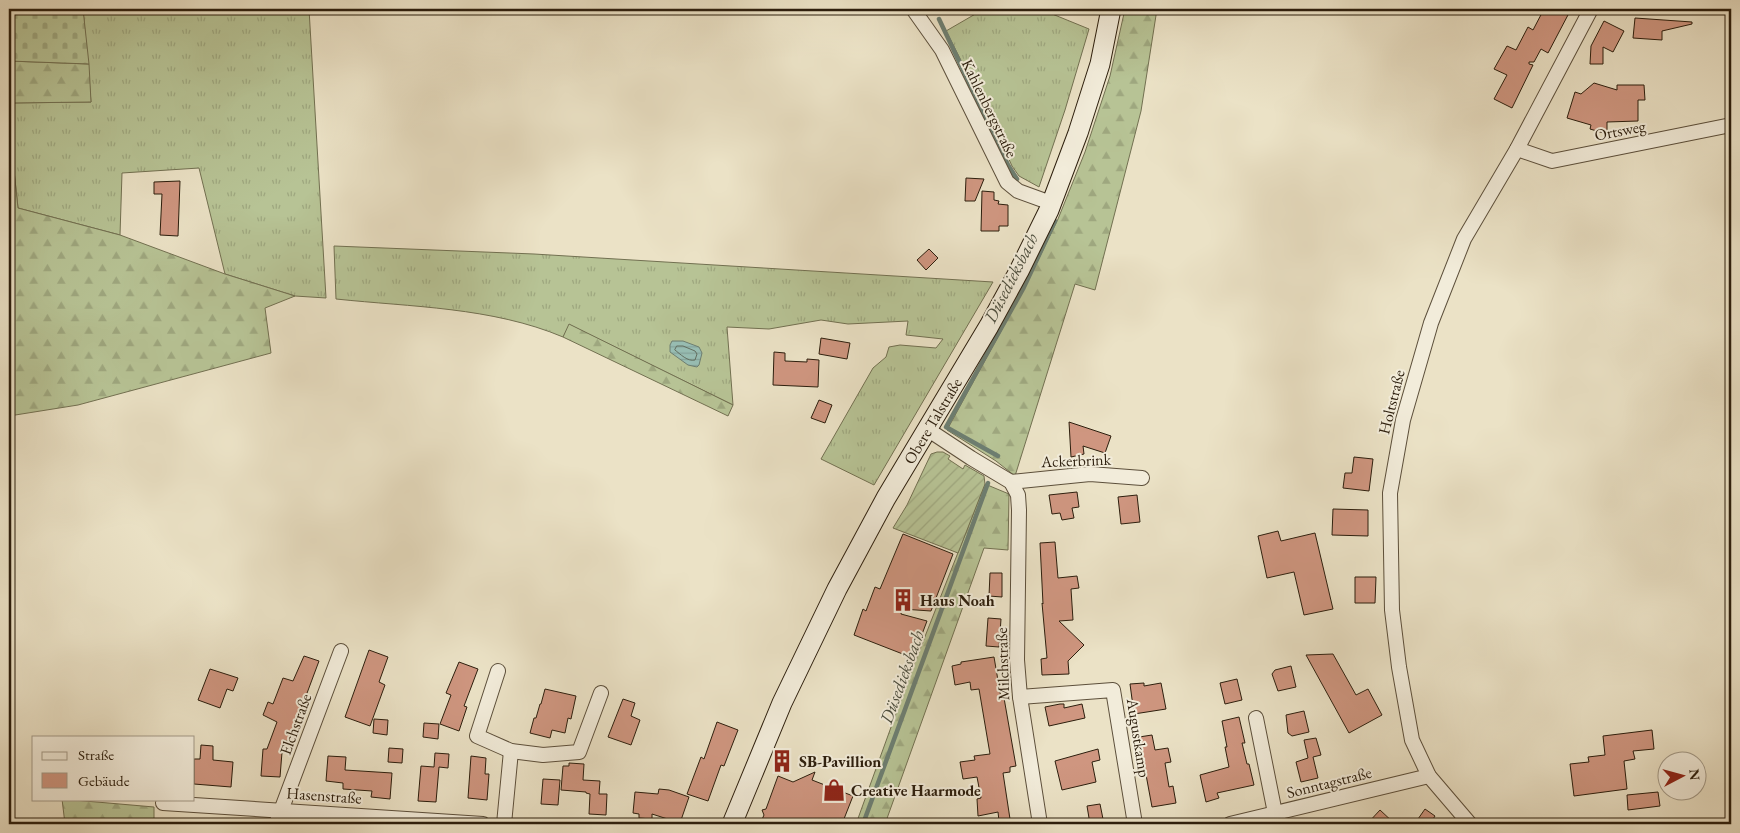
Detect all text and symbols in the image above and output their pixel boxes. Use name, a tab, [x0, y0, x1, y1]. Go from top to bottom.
street label: Kahlenbergstraße	[957, 56, 1022, 161]
street label: Ortsweg	[1593, 115, 1648, 146]
water label: Düsedieksbach	[978, 229, 1043, 327]
street label: Holtstraße	[1373, 368, 1410, 437]
street label: Obere Talstraße	[899, 374, 967, 468]
street label: Ackerbrink	[1040, 449, 1112, 472]
building icon: Haus Noah	[890, 587, 916, 613]
place label: Haus Noah	[920, 590, 995, 611]
water label: Düsedieksbach	[874, 627, 929, 728]
street label: Milchstraße	[991, 627, 1014, 701]
street label: Elchstraße	[275, 691, 316, 758]
street label: Augustkamp	[1122, 696, 1155, 779]
legend	[32, 736, 195, 800]
text: Straße	[78, 745, 114, 764]
building icon: SB-Pavillion	[769, 748, 795, 774]
north arrow	[1658, 750, 1708, 800]
place label: SB-Pavillion	[799, 751, 881, 772]
street label: Sonntagstraße	[1284, 762, 1374, 803]
text: N	[1685, 768, 1705, 782]
text: Gebäude	[78, 771, 130, 790]
shop icon: Creative Haarmode	[821, 777, 847, 803]
place label: Creative Haarmode	[851, 780, 981, 801]
street label: Hasenstraße	[286, 782, 362, 809]

